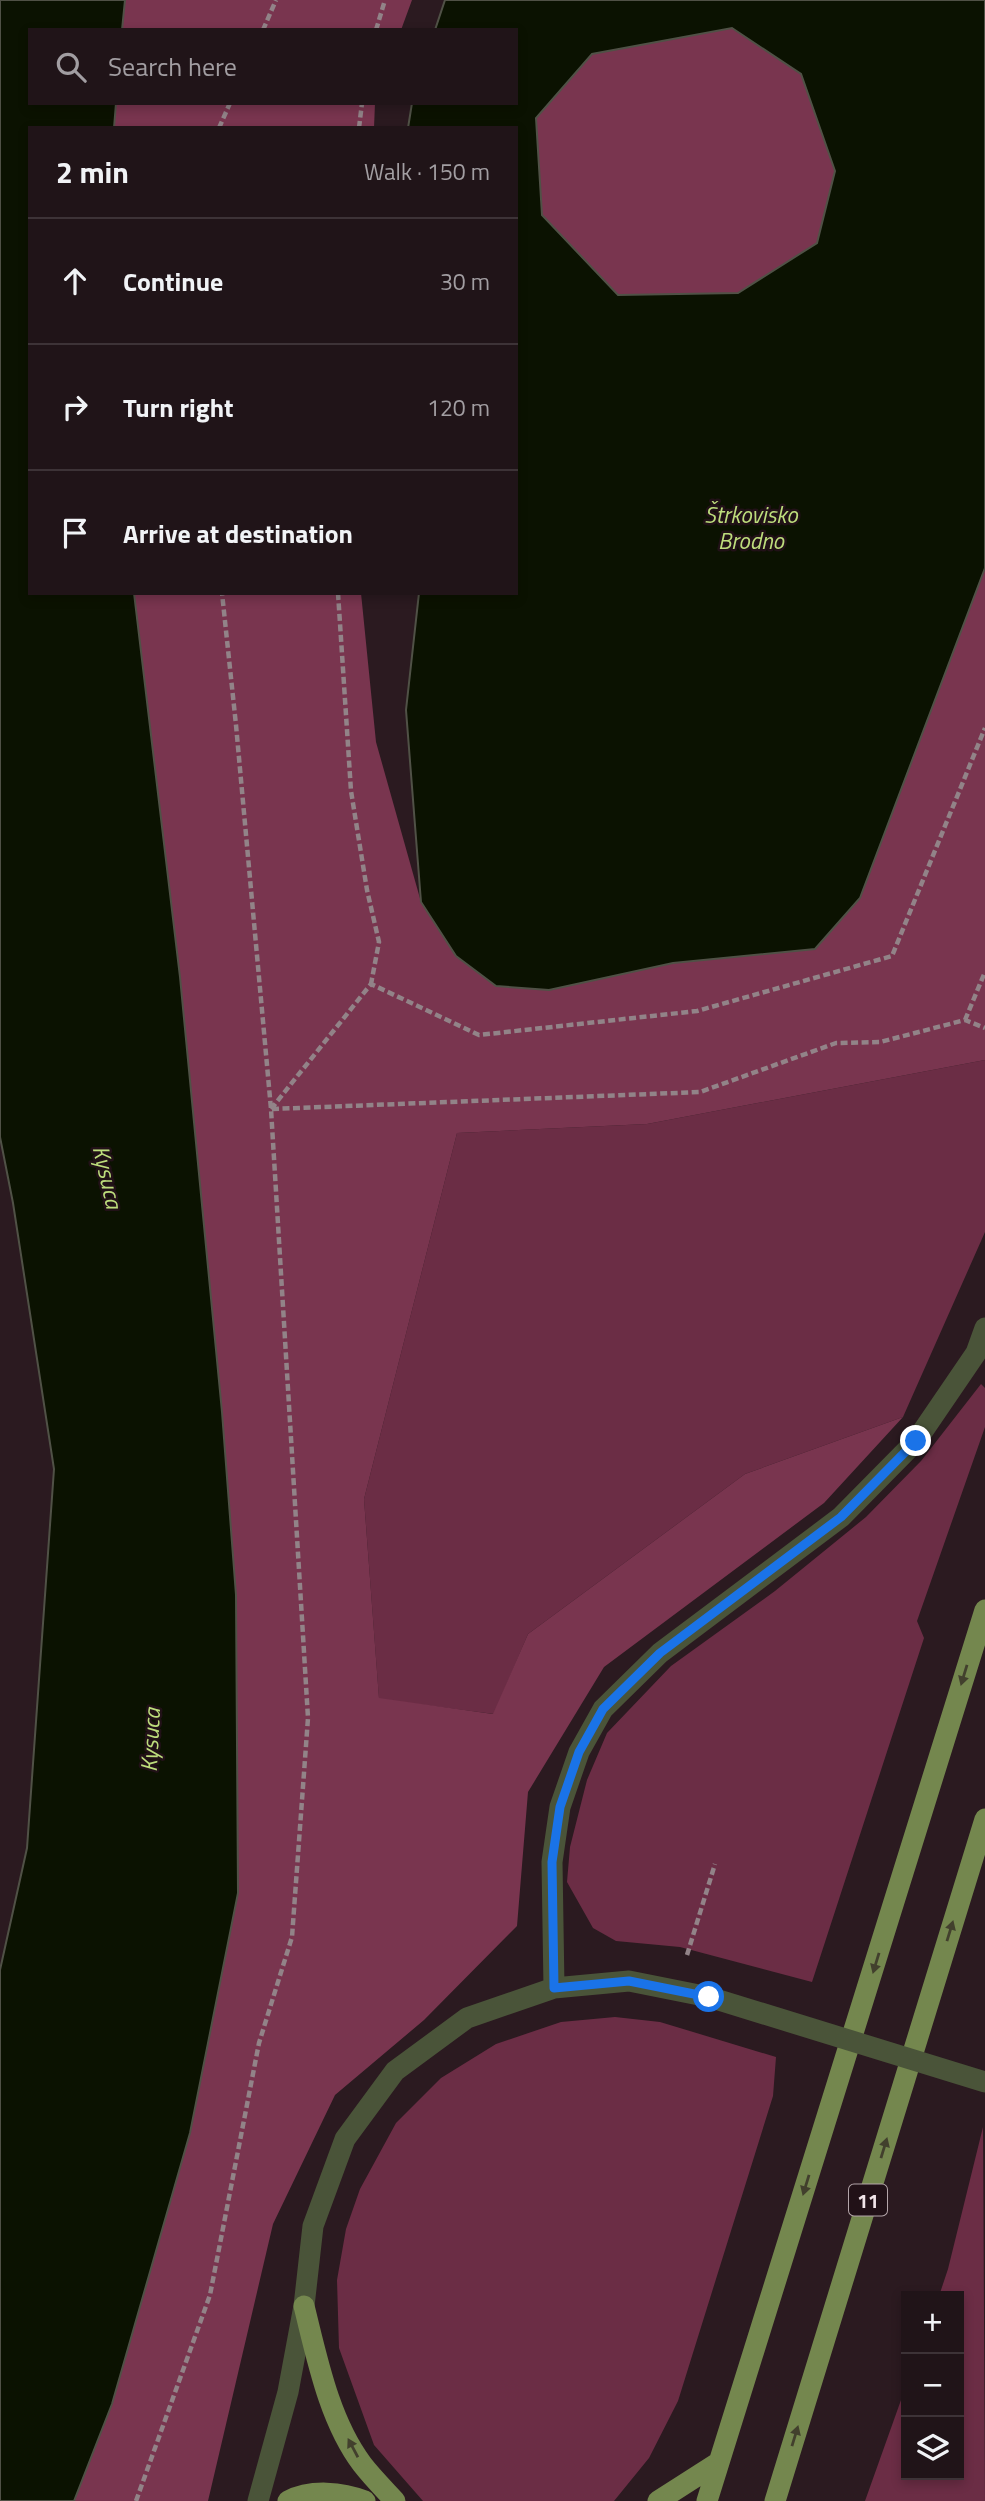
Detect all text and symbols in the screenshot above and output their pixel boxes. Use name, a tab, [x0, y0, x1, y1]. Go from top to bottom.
search box	[28, 28, 518, 105]
text: Search here	[108, 47, 237, 86]
icon: search	[52, 48, 90, 86]
text: 2 min	[56, 149, 129, 195]
text: Walk · 150 m	[364, 154, 490, 189]
icon: ahead	[56, 262, 94, 300]
text: Continue	[123, 262, 223, 301]
text: 30 m	[440, 264, 490, 299]
icon: right	[56, 388, 94, 426]
text: Turn right	[123, 388, 234, 427]
text: 120 m	[427, 390, 490, 425]
water label: Štrkovisko Brodno	[704, 497, 798, 558]
icon: arrive	[56, 514, 94, 552]
text: Arrive at destination	[123, 514, 353, 553]
water label: Kysuca	[84, 1142, 133, 1214]
route end	[900, 1425, 931, 1456]
one-way arrow	[959, 1665, 969, 1686]
water label: Kysuca	[131, 1706, 169, 1773]
one-way arrow	[946, 1920, 956, 1941]
one-way arrow	[870, 1952, 880, 1973]
route start	[693, 1981, 724, 2012]
one-way arrow	[879, 2137, 889, 2158]
one-way arrow	[801, 2174, 811, 2195]
road number: 11	[849, 2184, 887, 2216]
map controls	[901, 2291, 964, 2480]
button: +	[901, 2291, 964, 2354]
button: −	[901, 2354, 964, 2417]
button: layers	[901, 2417, 964, 2480]
one-way arrow	[791, 2425, 801, 2446]
one-way arrow	[347, 2438, 359, 2457]

